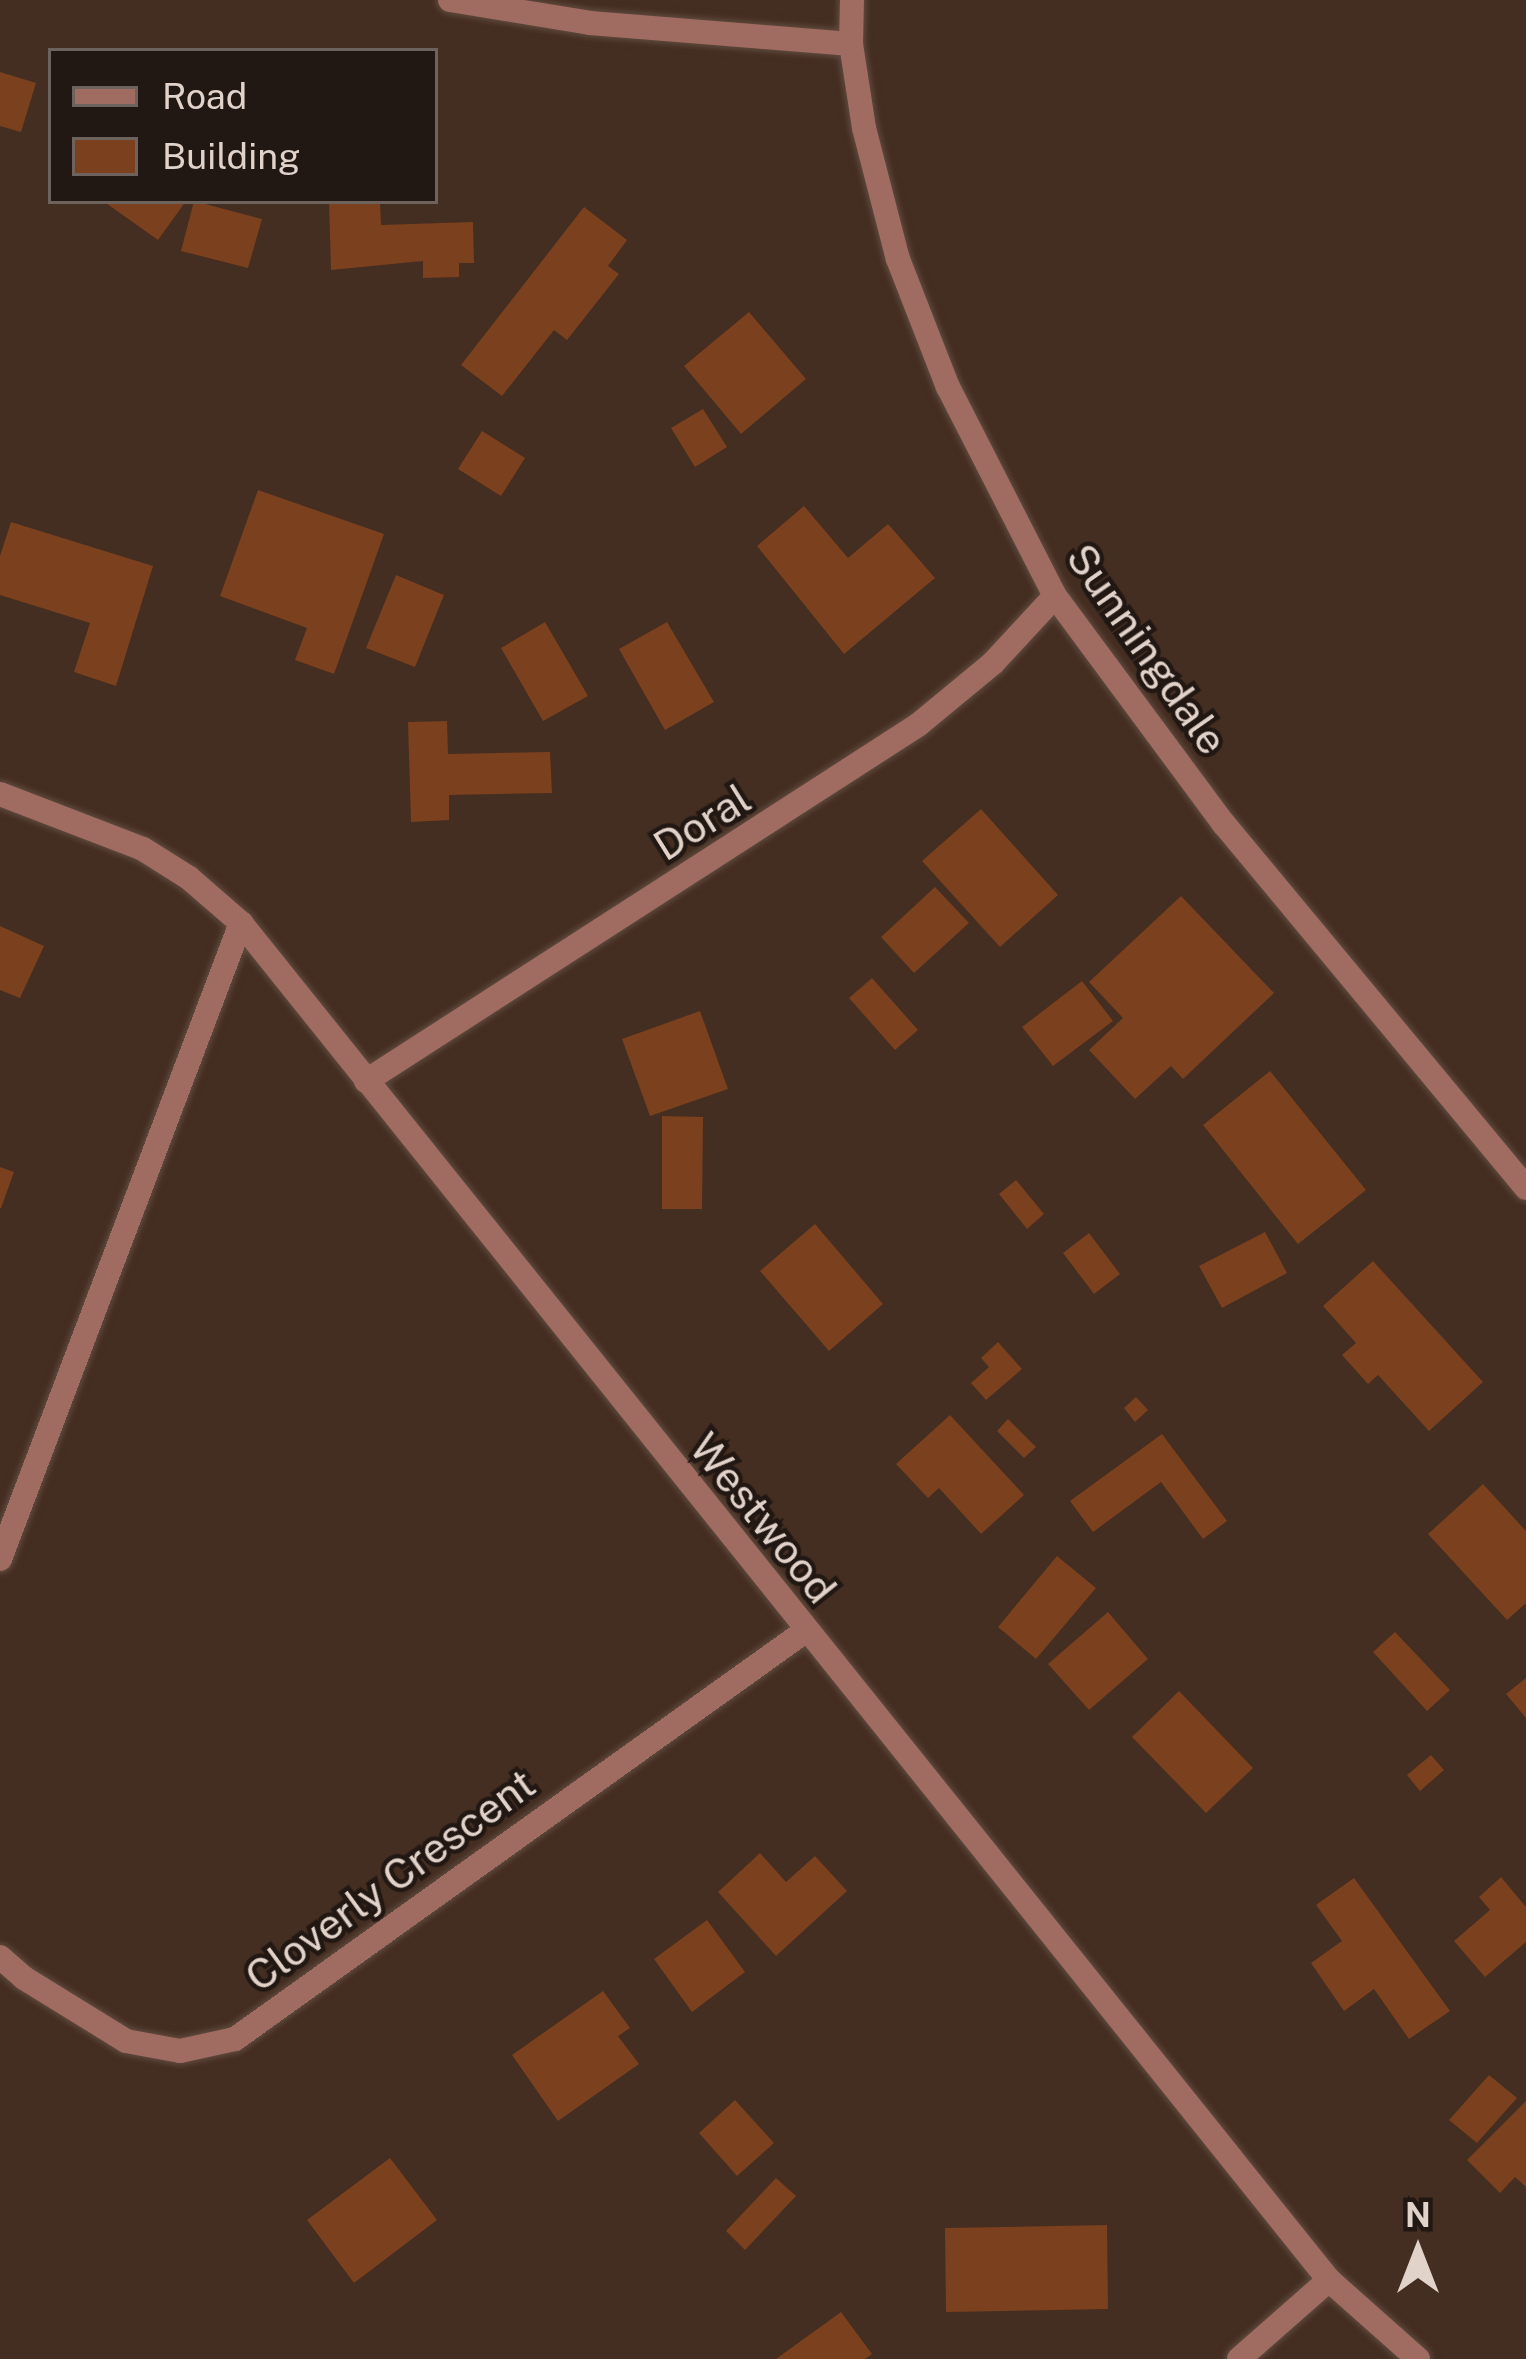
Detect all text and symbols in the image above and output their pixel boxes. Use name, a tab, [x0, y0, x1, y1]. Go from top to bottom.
legend	[48, 48, 438, 204]
text: Road	[162, 75, 247, 117]
text: Building	[162, 135, 300, 177]
street label: Sunningdale	[1056, 534, 1238, 764]
street label: Doral	[644, 773, 760, 871]
street label: Westwood	[679, 1423, 847, 1613]
street label: Cloverly Crescent	[235, 1758, 545, 2002]
north arrow	[1358, 2191, 1478, 2311]
text: N	[1405, 2196, 1431, 2234]

